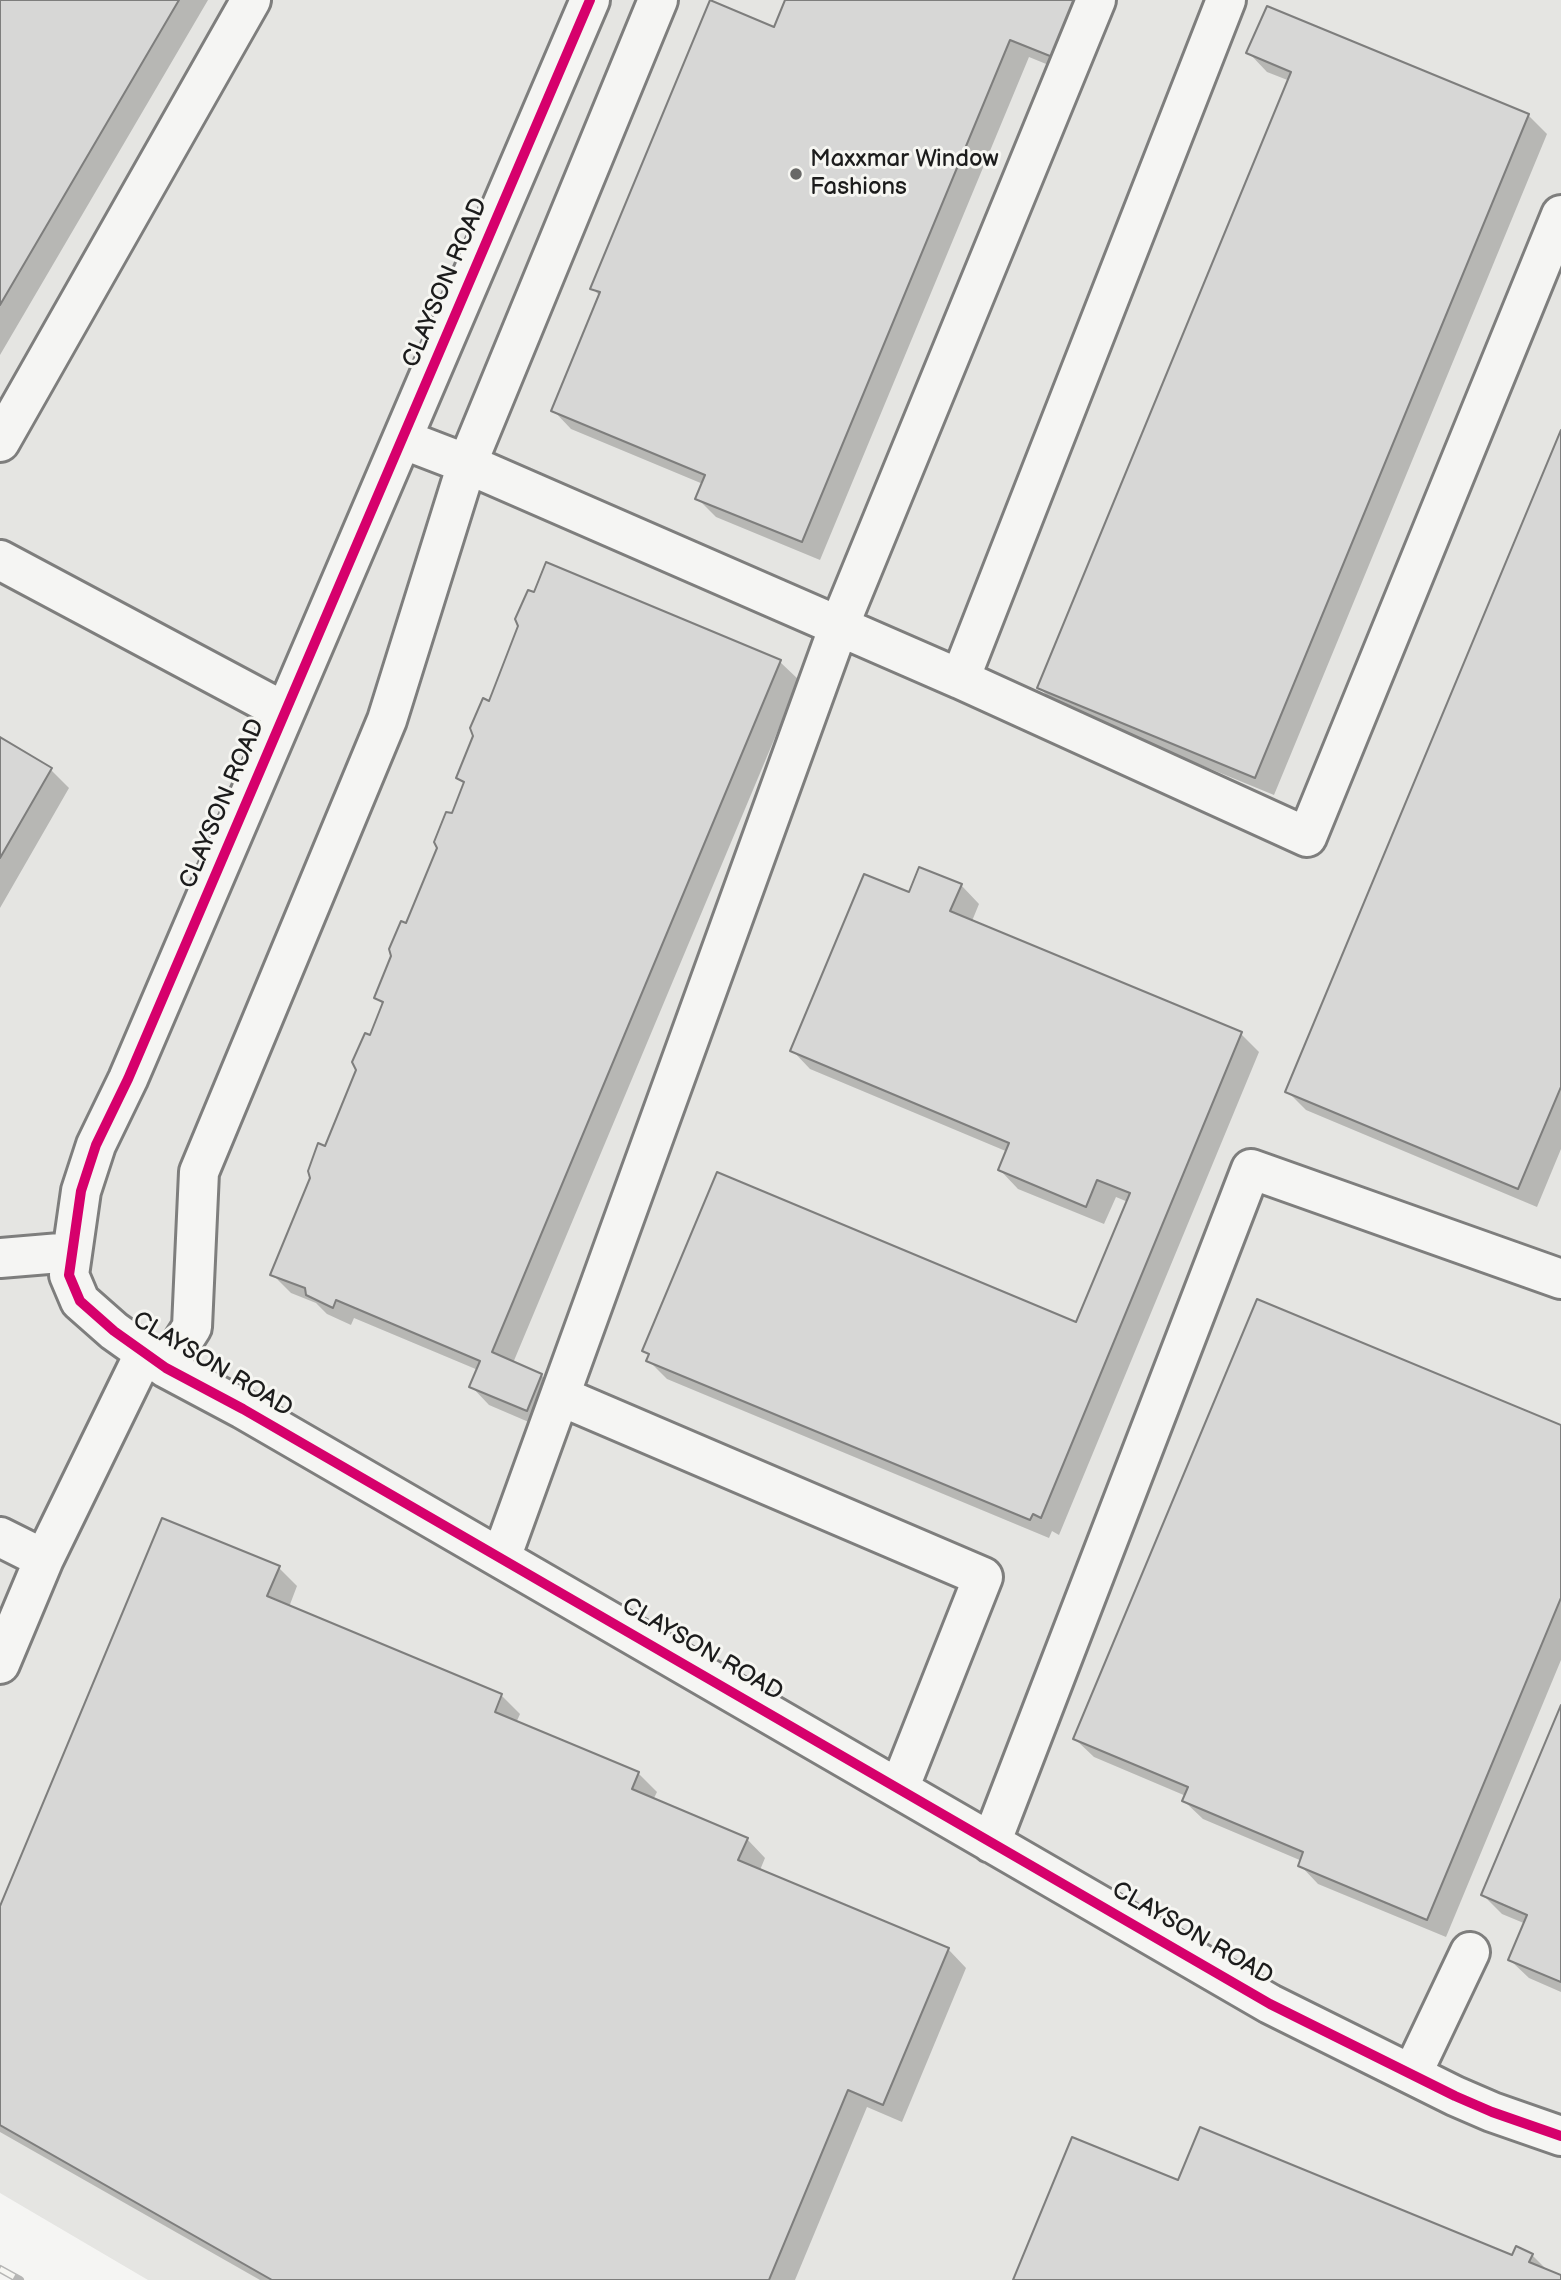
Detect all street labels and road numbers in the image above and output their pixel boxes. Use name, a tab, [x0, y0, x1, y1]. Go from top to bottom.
street label: CLAYSON ROAD	[397, 194, 495, 372]
street label: CLAYSON ROAD	[174, 715, 272, 893]
street label: CLAYSON ROAD	[127, 1306, 297, 1424]
street label: CLAYSON ROAD	[616, 1592, 788, 1708]
street label: CLAYSON ROAD	[1106, 1876, 1278, 1992]

